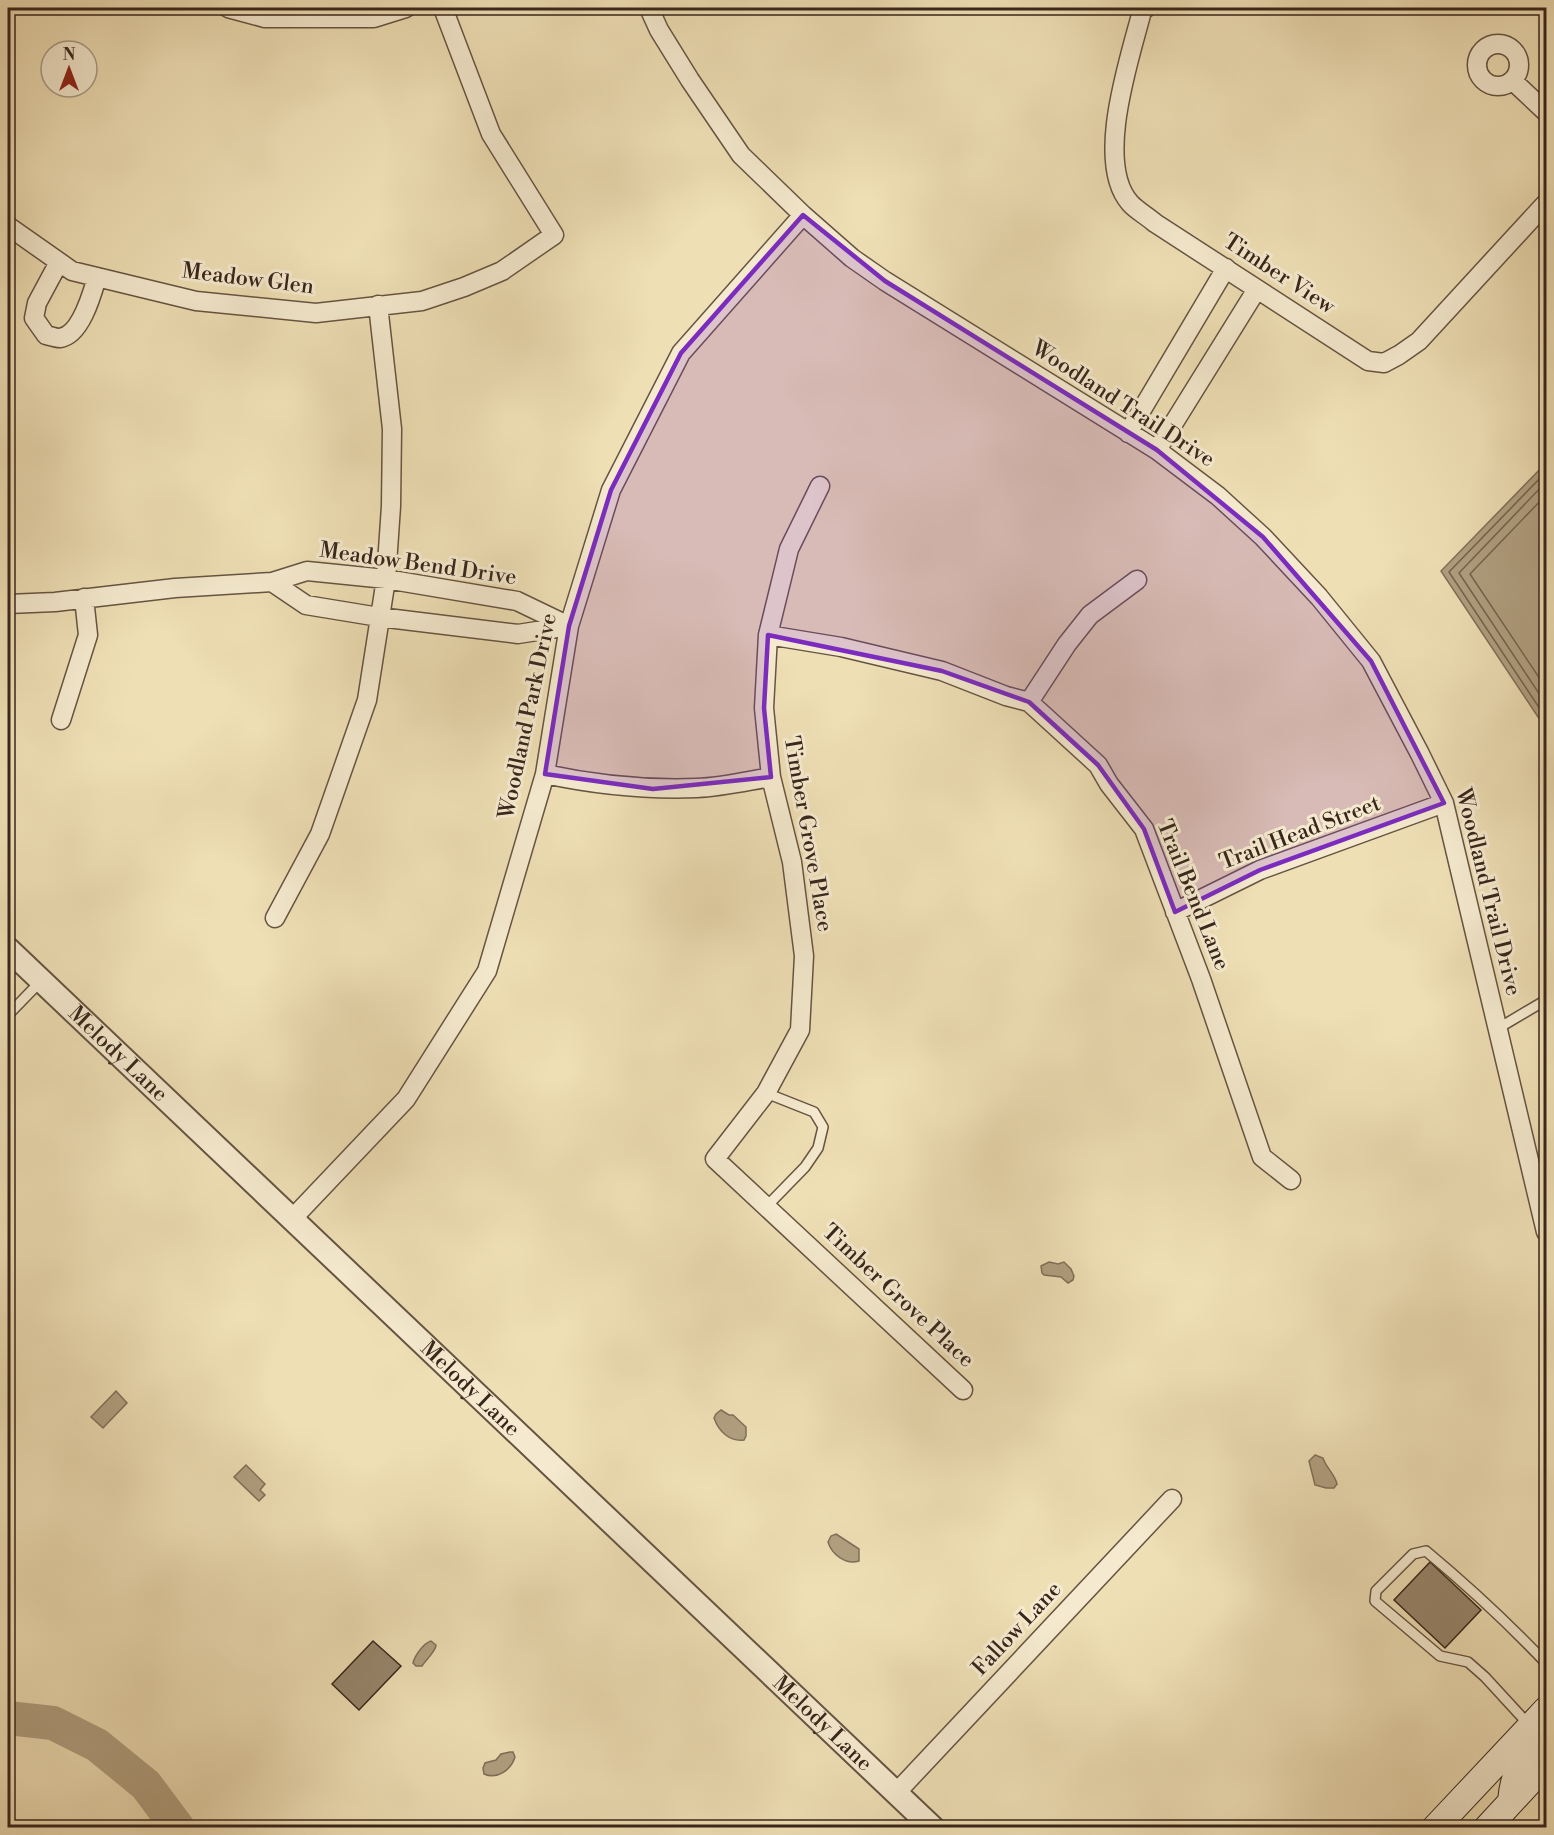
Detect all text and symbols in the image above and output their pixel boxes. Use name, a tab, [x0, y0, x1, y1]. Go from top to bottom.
north arrow	[39, 39, 99, 99]
text: N	[63, 45, 76, 65]
street label: Timber View	[1218, 228, 1341, 321]
street label: Meadow Glen	[180, 258, 316, 300]
street label: Woodland Trail Drive	[1026, 334, 1220, 473]
street label: Meadow Bend Drive	[318, 537, 518, 591]
street label: Woodland Park Drive	[493, 611, 563, 822]
street label: Timber Grove Place	[778, 734, 838, 934]
street label: Woodland Trail Drive	[1449, 784, 1527, 999]
street label: Trail Head Street	[1216, 790, 1384, 876]
street label: Trail Bend Lane	[1151, 816, 1235, 974]
street label: Melody Lane	[63, 1000, 174, 1107]
street label: Timber Grove Place	[816, 1219, 980, 1373]
street label: Melody Lane	[415, 1335, 526, 1442]
street label: Fallow Lane	[967, 1576, 1067, 1682]
street label: Melody Lane	[767, 1670, 878, 1777]

